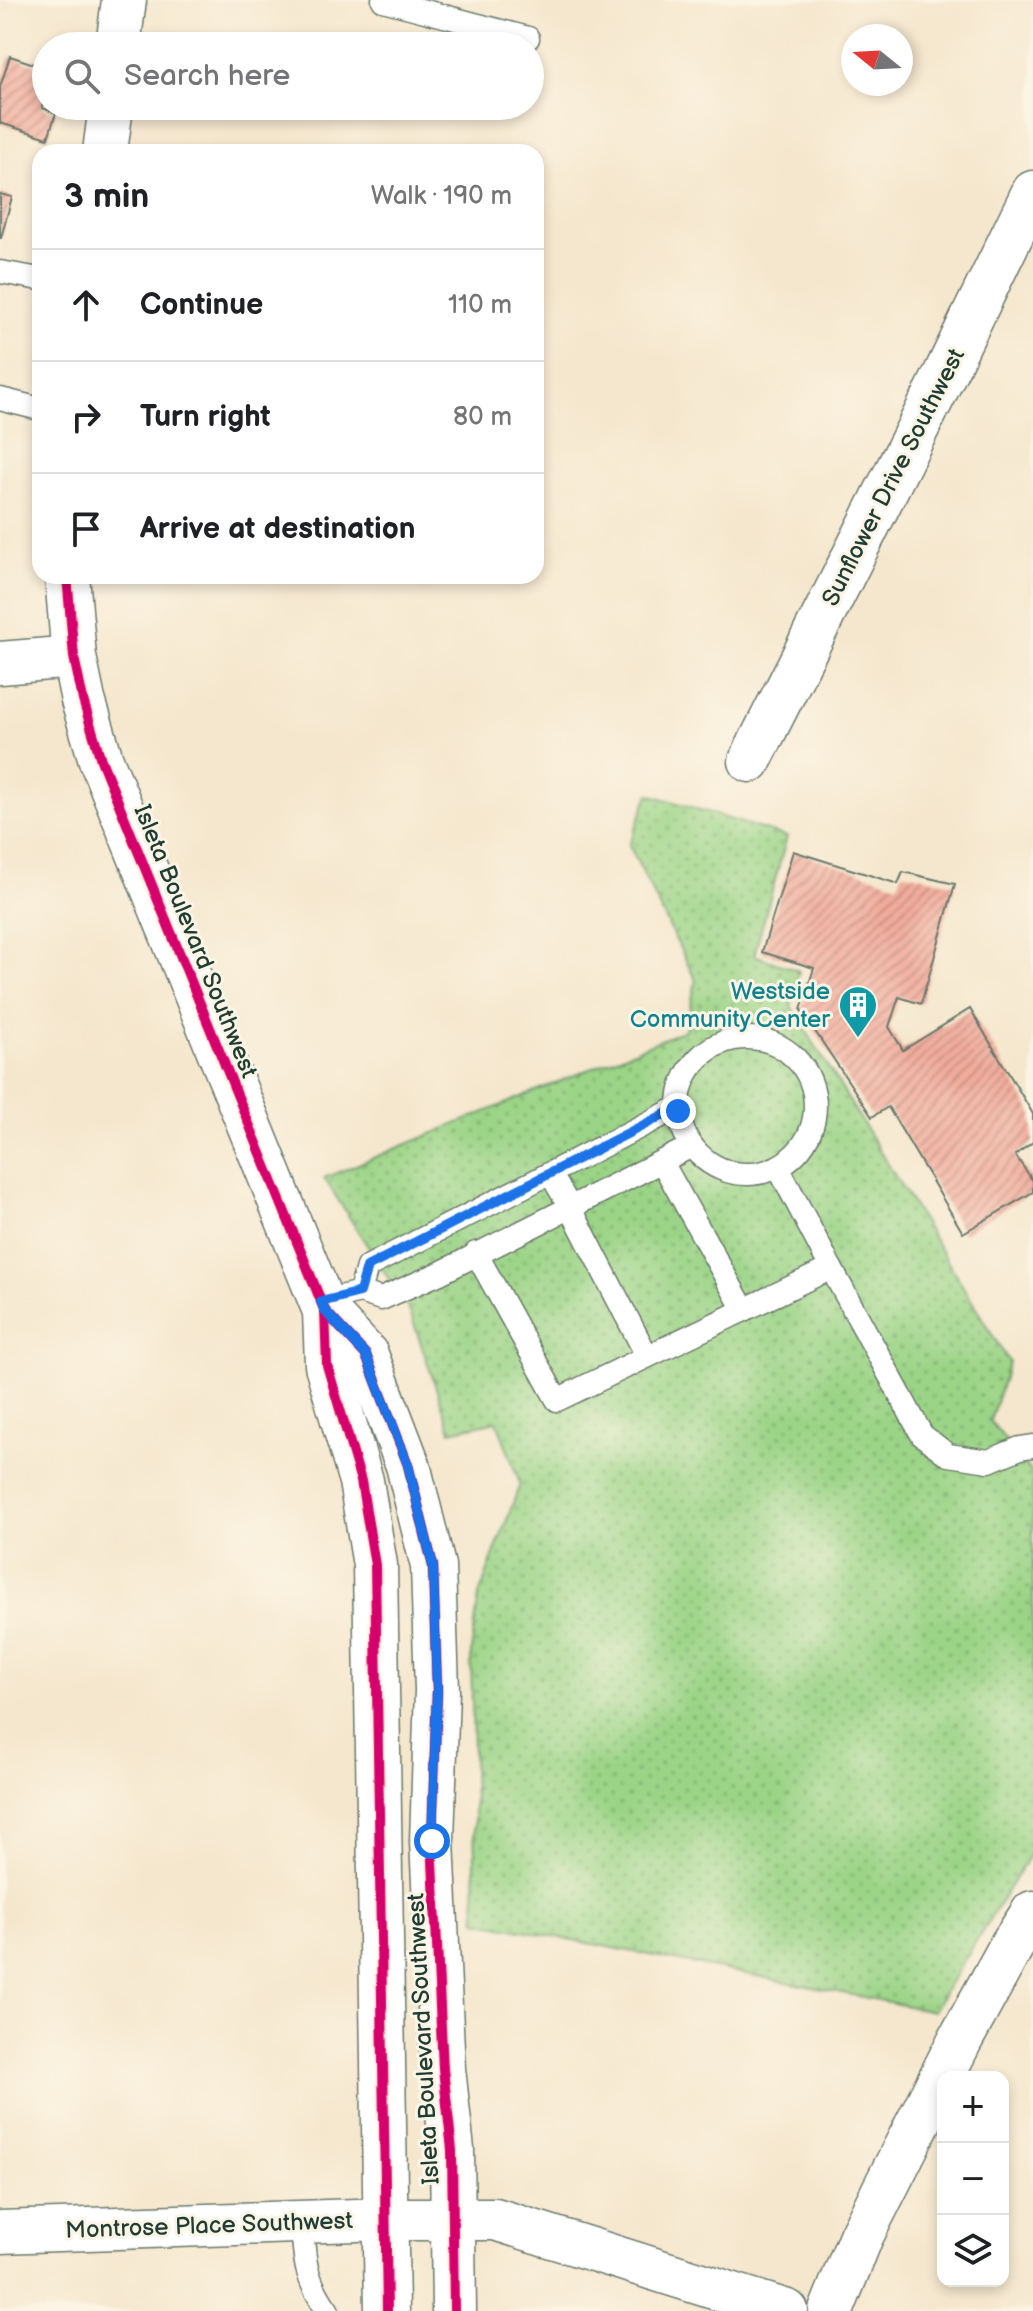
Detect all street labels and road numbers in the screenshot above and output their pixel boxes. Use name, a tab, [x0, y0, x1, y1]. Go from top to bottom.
street label: Sunflower Drive Southwest	[816, 343, 971, 611]
street label: Isleta Boulevard Southwest	[127, 800, 264, 1083]
street label: Isleta Boulevard Southwest	[401, 1892, 446, 2185]
street label: Montrose Place Southwest	[65, 2206, 354, 2245]

